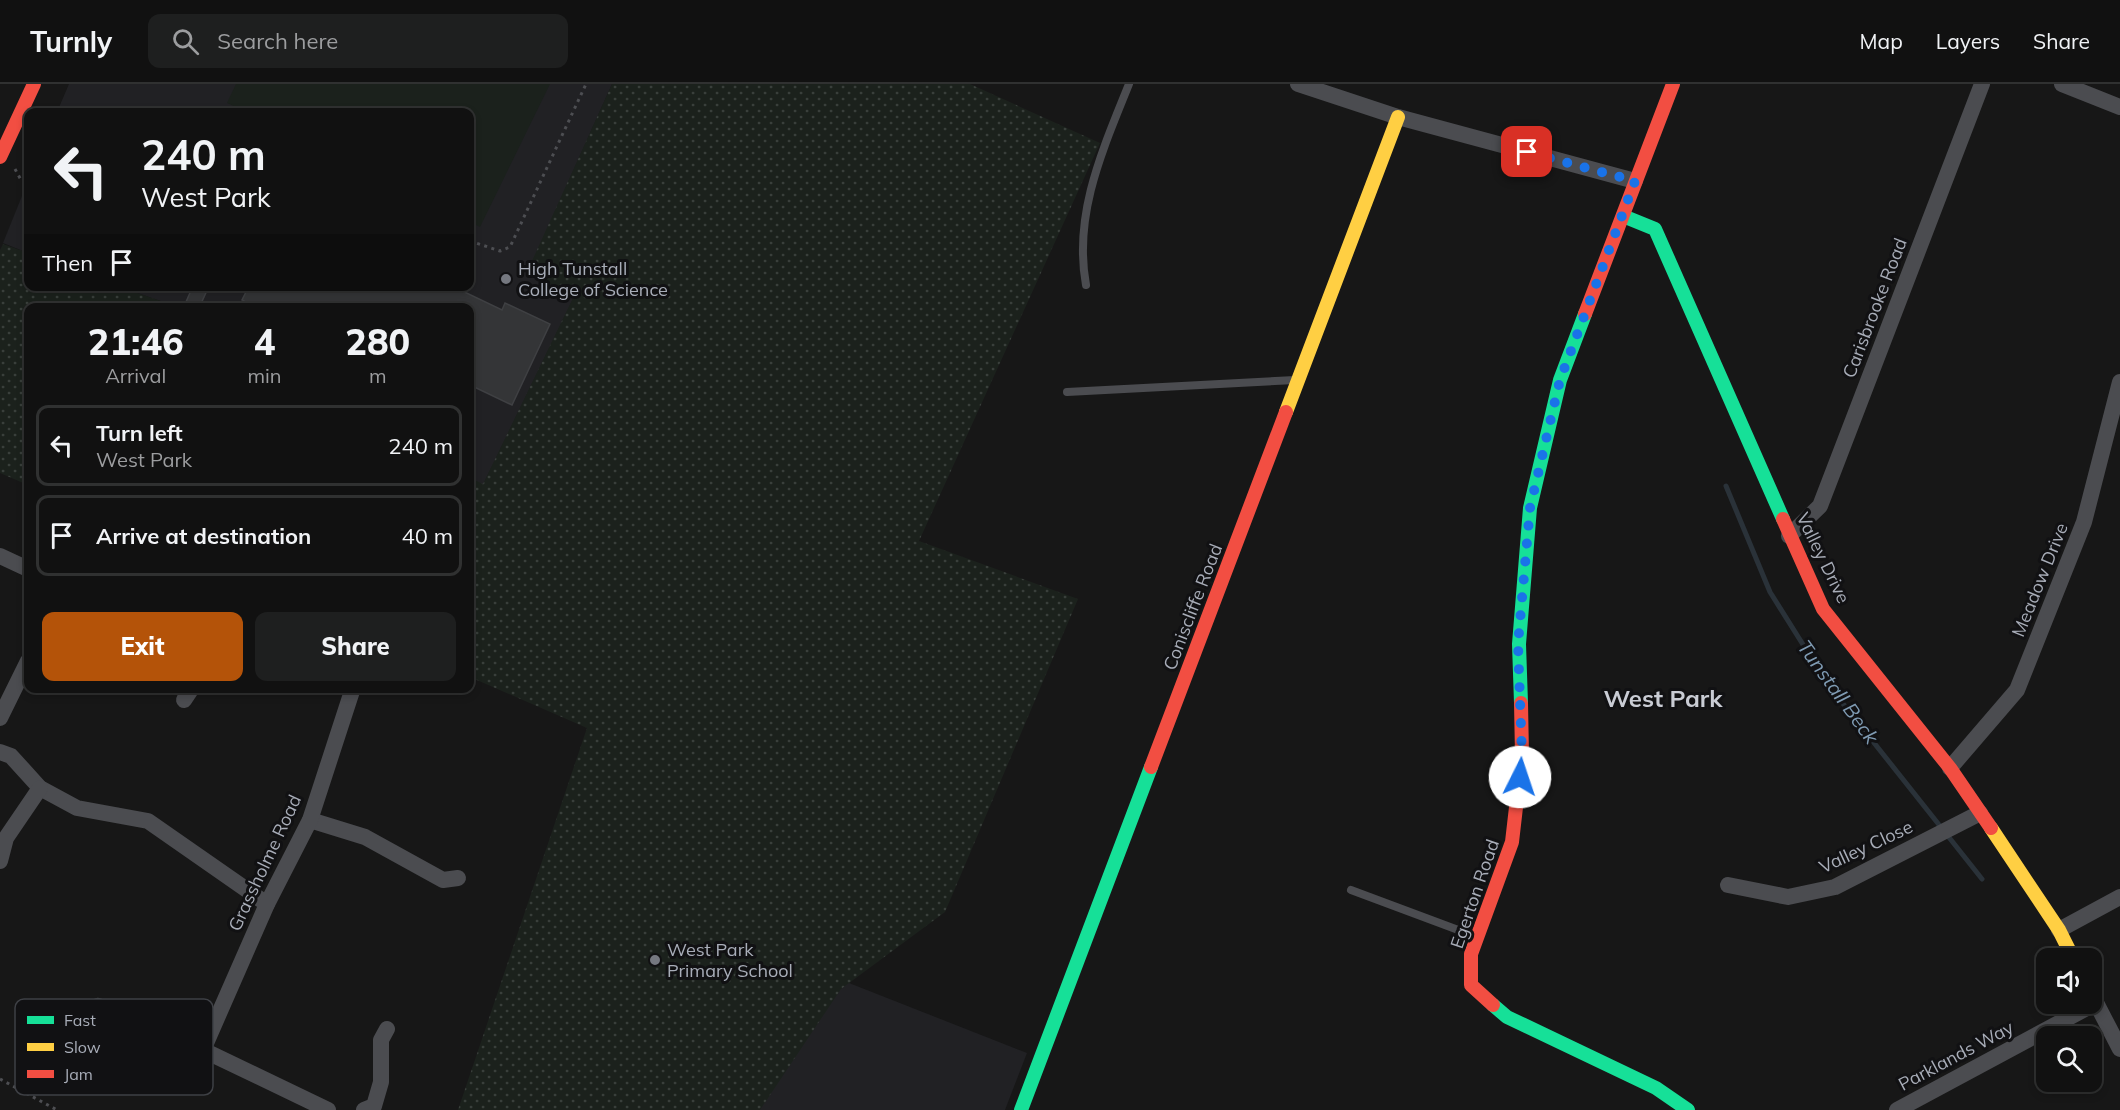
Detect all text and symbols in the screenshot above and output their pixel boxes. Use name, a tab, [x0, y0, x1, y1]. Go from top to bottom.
search box	[148, 14, 568, 68]
text: Turnly	[30, 24, 112, 59]
icon: search	[169, 25, 202, 58]
text: Search here	[217, 27, 338, 55]
text: Map	[1860, 28, 1903, 54]
text: Layers	[1936, 28, 2000, 54]
text: Share	[2033, 28, 2090, 54]
pin	[1501, 126, 1552, 177]
text: 240 m	[141, 128, 266, 181]
icon: left	[42, 132, 120, 210]
icon: arrive	[1510, 135, 1543, 168]
text: West Park	[141, 180, 271, 214]
street label: Carisbrooke Road	[1837, 235, 1912, 381]
icon: arrive	[105, 246, 138, 279]
text: Then	[42, 249, 93, 277]
place label: High Tunstall College of Science	[518, 257, 668, 301]
marker: High Tunstall College of Science	[499, 272, 513, 286]
text: 21:46	[88, 319, 184, 364]
text: 4	[254, 319, 275, 364]
text: 280	[345, 319, 410, 364]
text: Arrival	[105, 363, 166, 388]
text: min	[247, 363, 282, 388]
text: m	[369, 363, 387, 388]
text: Turn left	[96, 419, 183, 447]
icon: left	[45, 429, 78, 462]
text: 240 m	[388, 432, 453, 460]
text: West Park	[96, 447, 192, 472]
street label: Valley Drive	[1792, 509, 1855, 607]
icon: arrive	[45, 519, 78, 552]
street label: Meadow Drive	[2006, 519, 2073, 640]
text: Arrive at destination	[96, 522, 311, 550]
text: 40 m	[402, 522, 453, 550]
street label: Coniscliffe Road	[1158, 540, 1227, 673]
button: Exit	[42, 612, 243, 681]
button: Share	[255, 612, 456, 681]
water label: Tunstall Beck	[1792, 635, 1885, 749]
district label: West Park	[1603, 683, 1723, 713]
position arrow	[1488, 745, 1552, 809]
street label: Grassholme Road	[223, 791, 306, 935]
street label: Valley Close	[1815, 815, 1916, 878]
street label: Egerton Road	[1445, 836, 1504, 951]
place label: West Park Primary School	[667, 938, 793, 982]
map controls	[2036, 948, 2102, 1092]
button: sound	[2036, 948, 2102, 1014]
marker: West Park Primary School	[648, 953, 662, 967]
legend	[15, 999, 213, 1095]
text: Fast	[64, 1010, 96, 1030]
street label: Parklands Way	[1894, 1015, 2018, 1096]
button: search	[2036, 1026, 2102, 1092]
text: Slow	[64, 1037, 101, 1057]
text: Jam	[64, 1064, 93, 1084]

